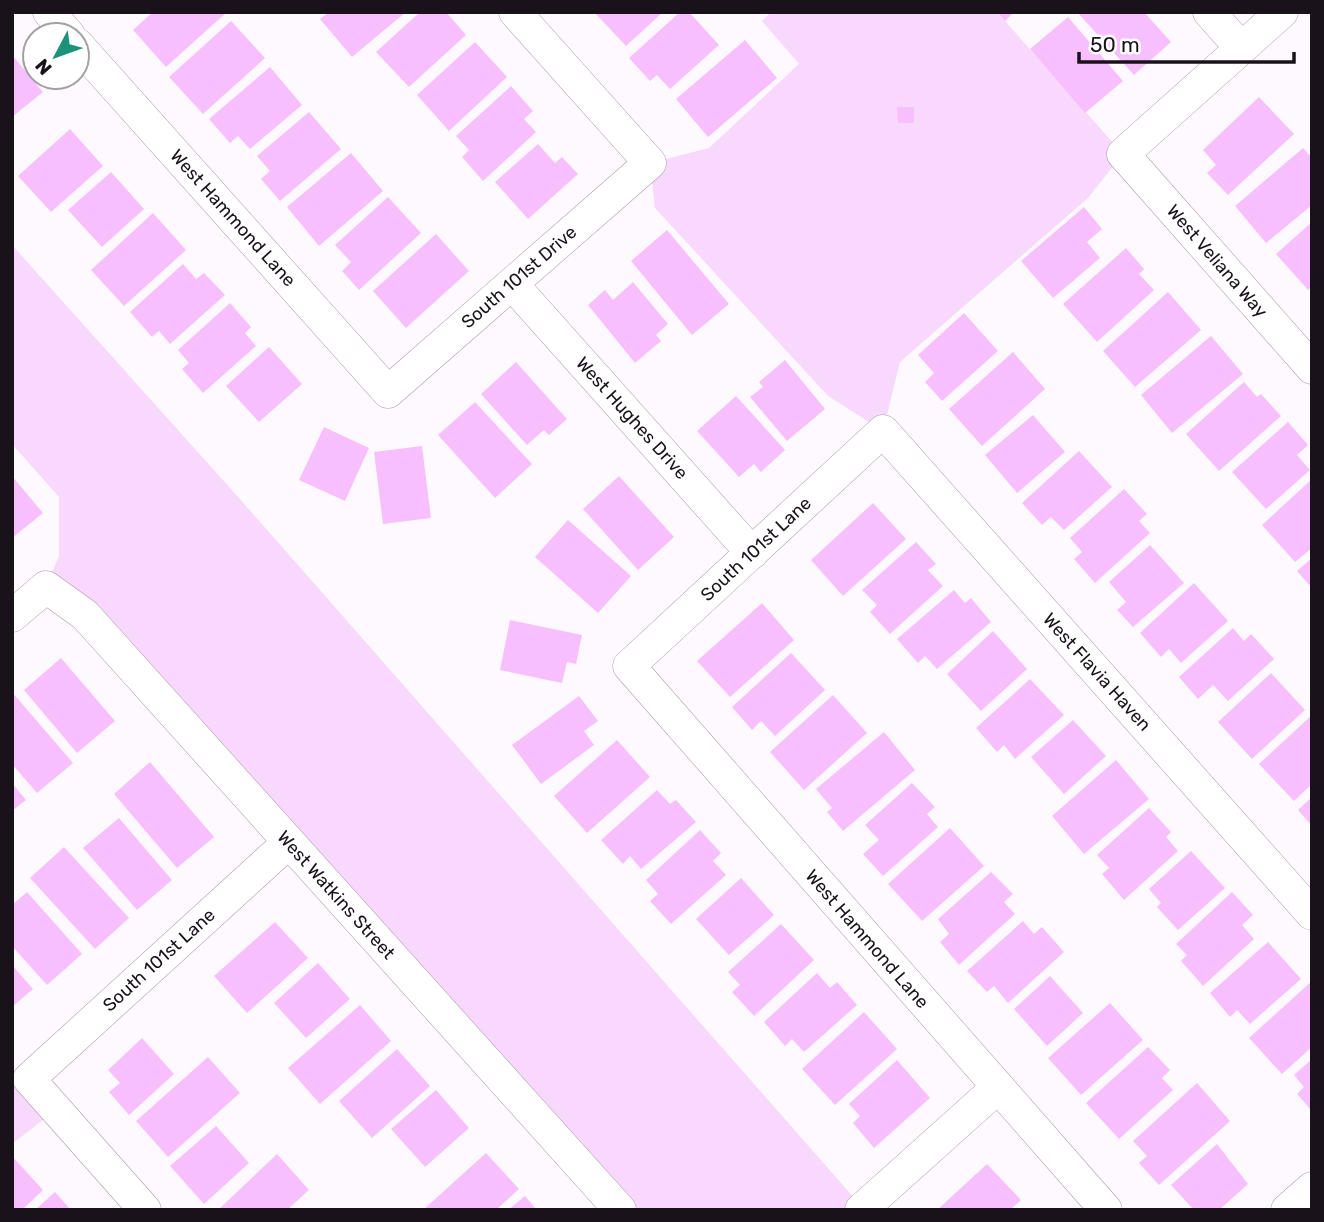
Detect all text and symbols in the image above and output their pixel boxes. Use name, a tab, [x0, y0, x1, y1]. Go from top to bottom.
north arrow	[21, 21, 91, 91]
scale bar	[1079, 21, 1294, 65]
text: 50 m	[1090, 32, 1140, 57]
text: N	[30, 54, 57, 80]
street label: West Hammond Lane	[166, 145, 300, 291]
street label: West Veliana Way	[1162, 200, 1272, 322]
street label: South 101st Drive	[457, 221, 581, 333]
street label: West Hughes Drive	[571, 352, 693, 484]
street label: South 101st Lane	[696, 492, 816, 606]
street label: West Flavia Haven	[1038, 608, 1156, 736]
street label: West Watkins Street	[272, 826, 400, 964]
street label: West Hammond Lane	[801, 865, 933, 1013]
street label: South 101st Lane	[98, 904, 220, 1016]

